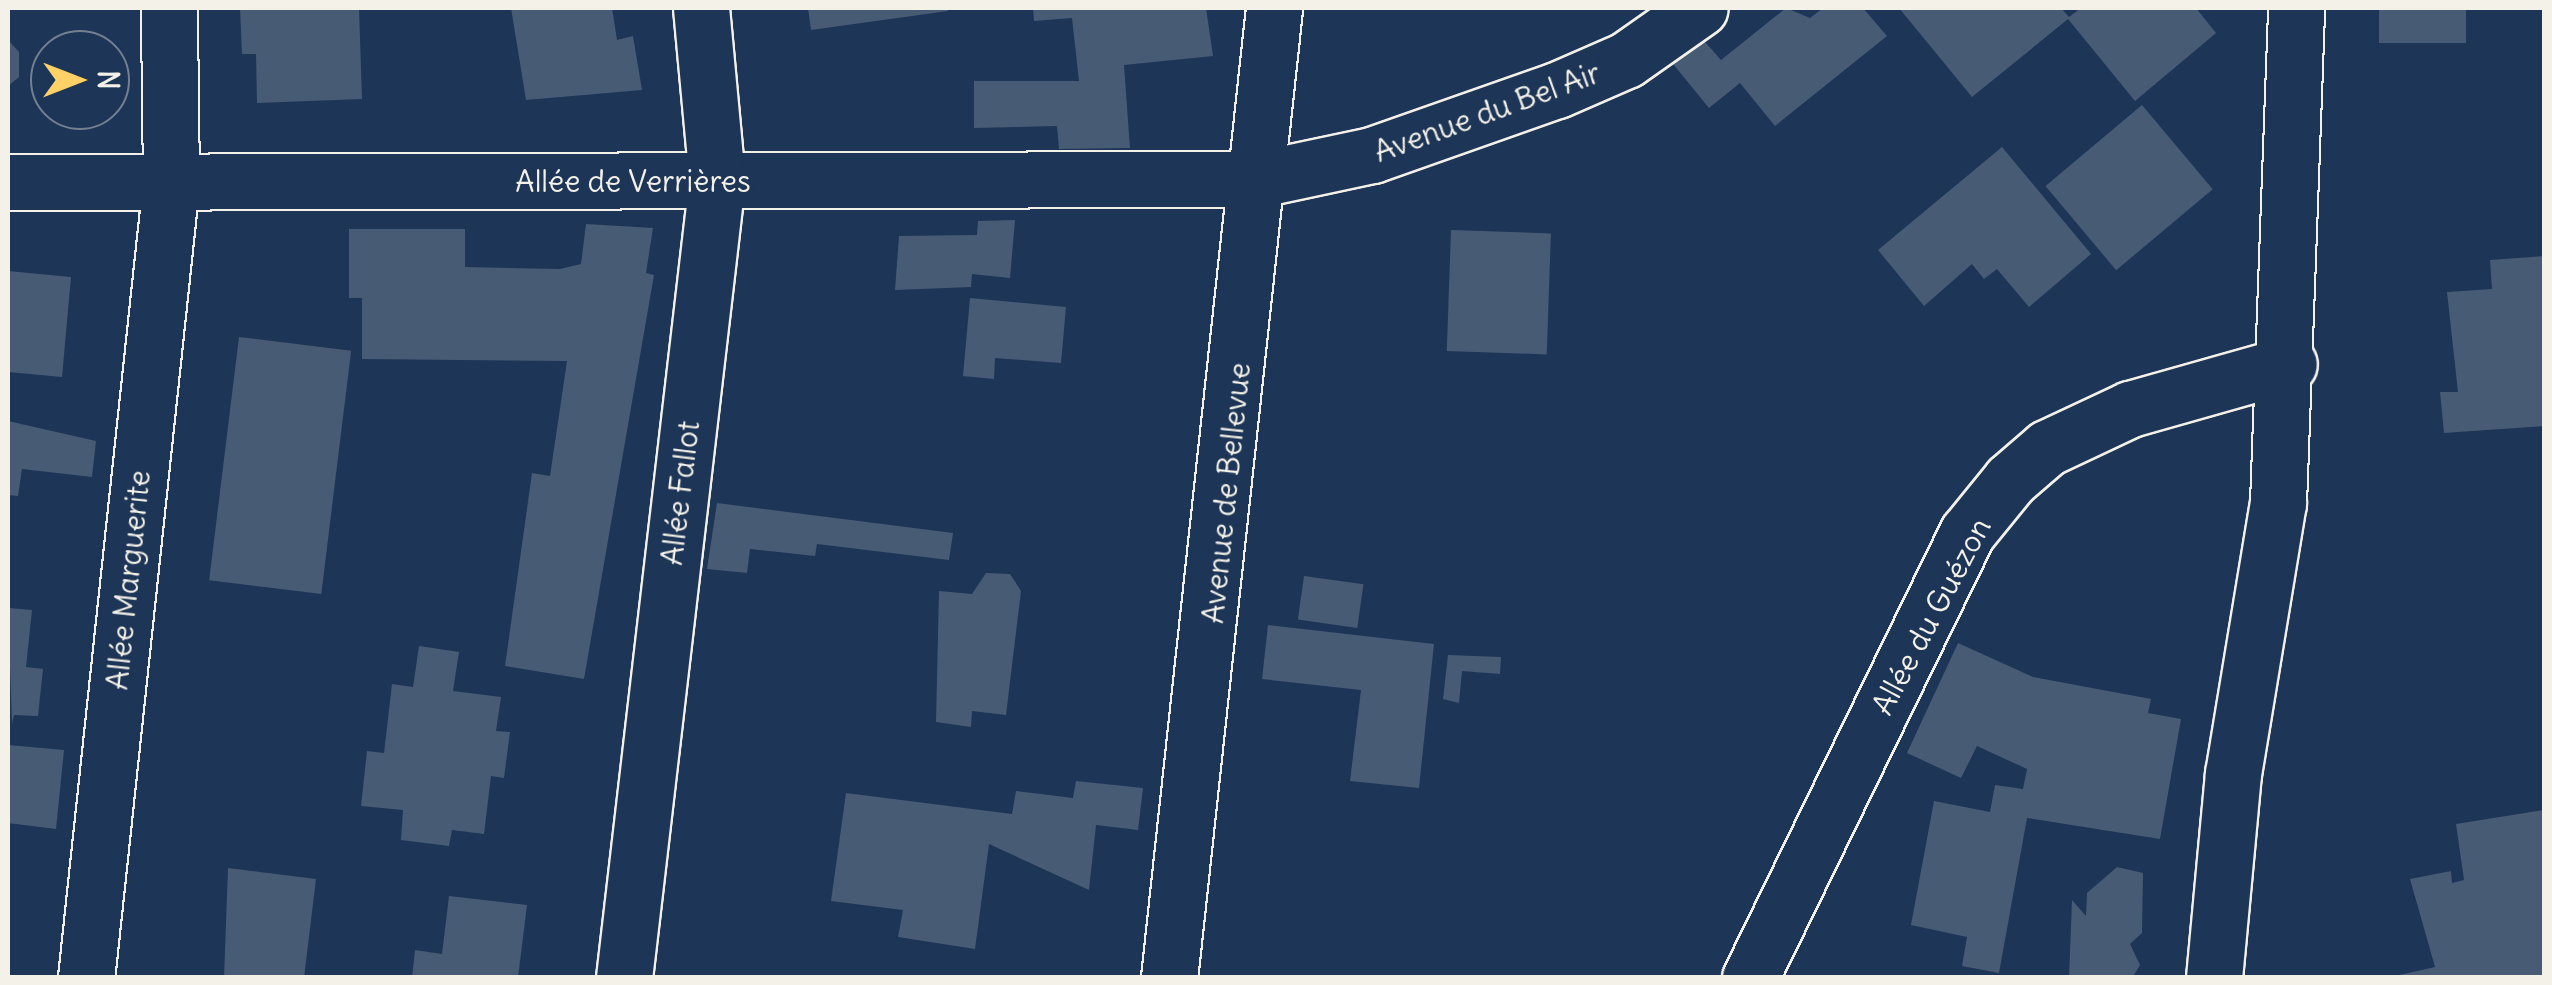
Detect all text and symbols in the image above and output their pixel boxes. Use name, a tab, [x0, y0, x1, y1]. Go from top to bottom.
north arrow	[30, 30, 130, 130]
street label: Avenue du Bel Air	[1369, 54, 1605, 170]
text: N	[90, 70, 126, 90]
street label: Allée de Verrières	[515, 163, 751, 199]
street label: Avenue de Bellevue	[1194, 361, 1258, 625]
street label: Allée Fallot	[653, 419, 707, 567]
street label: Allée Marguerite	[99, 468, 157, 692]
street label: Allée du Guézon	[1864, 511, 1998, 721]

